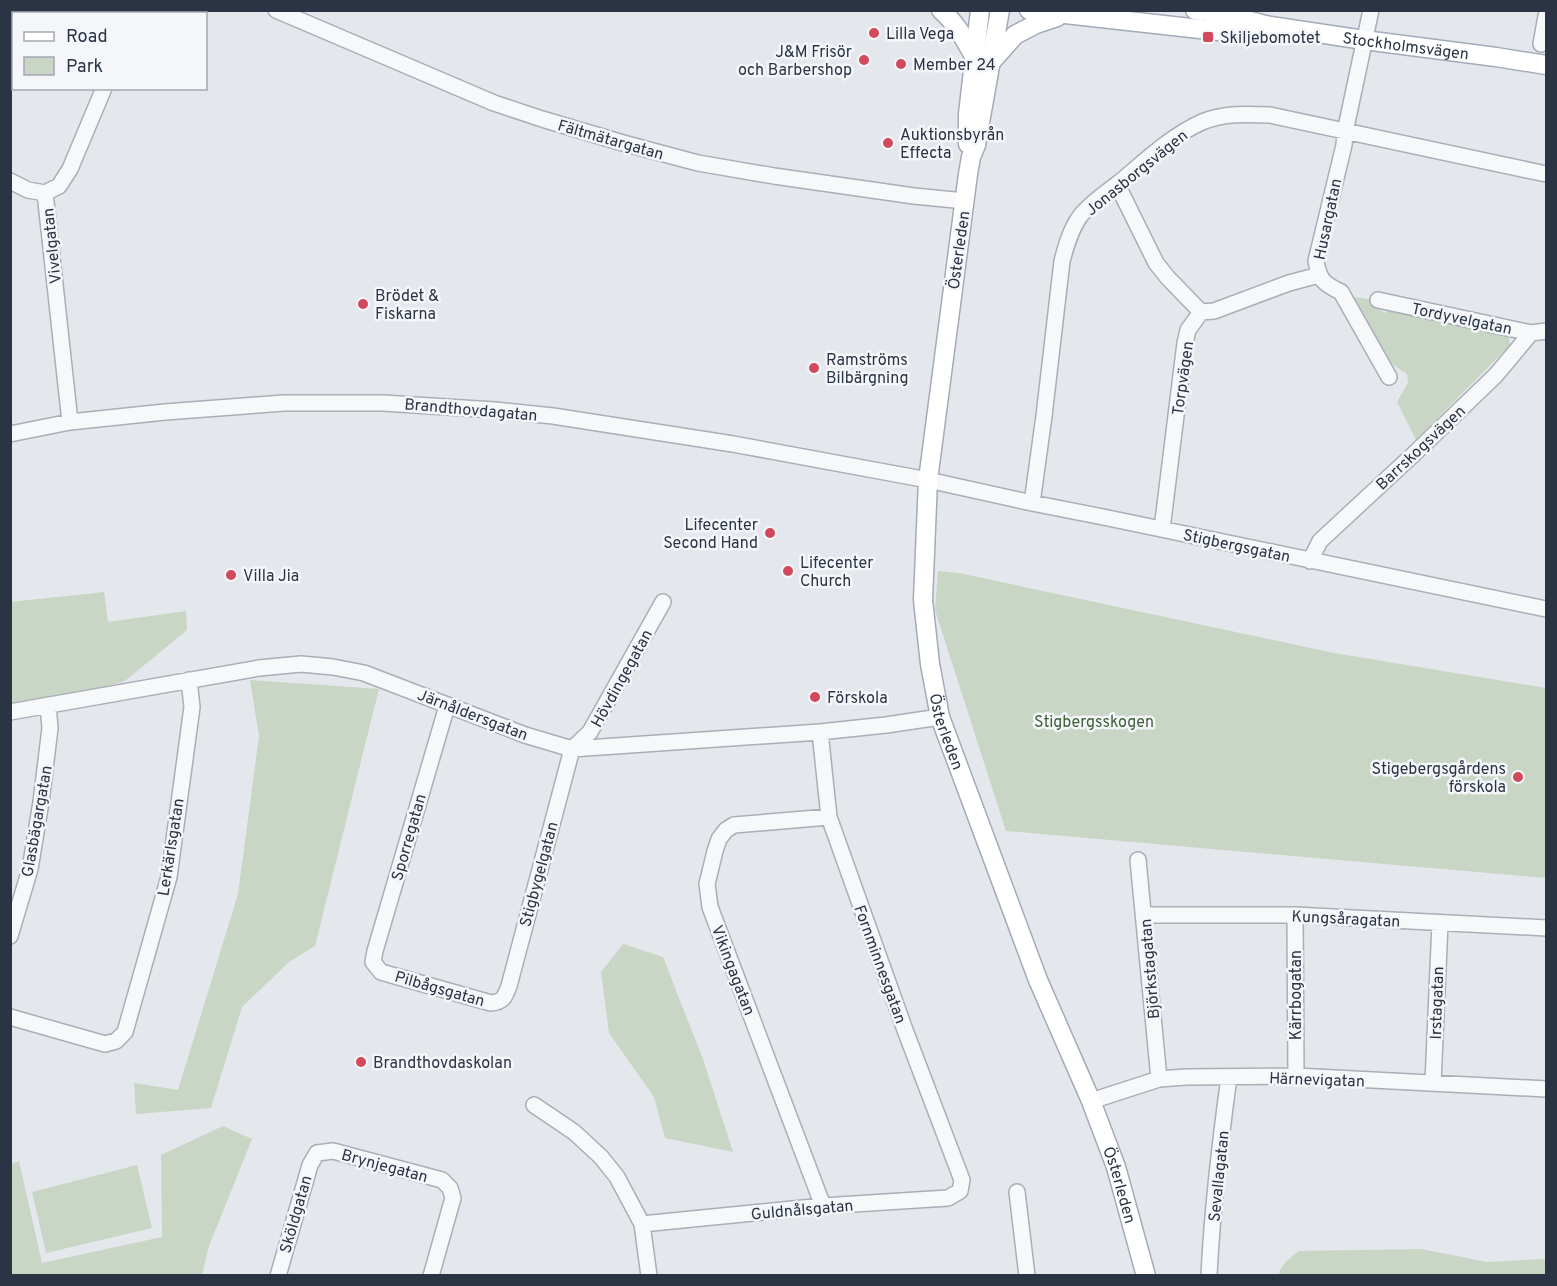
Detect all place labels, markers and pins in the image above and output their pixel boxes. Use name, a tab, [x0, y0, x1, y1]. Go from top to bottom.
place label: Lilla Vega	[886, 25, 954, 45]
marker: Lilla Vega	[867, 26, 881, 40]
place label: Skiljebomotet	[1220, 29, 1321, 49]
marker: Skiljebomotet	[1201, 30, 1215, 44]
place label: J&M Frisör och Barbershop	[738, 43, 852, 81]
marker: J&M Frisör och Barbershop	[857, 53, 871, 67]
place label: Member 24	[913, 56, 996, 76]
marker: Member 24	[894, 57, 908, 71]
place label: Auktionsbyrån Effecta	[900, 126, 1004, 164]
marker: Auktionsbyrån Effecta	[881, 136, 895, 150]
place label: Brödet & Fiskarna	[375, 287, 439, 325]
marker: Brödet & Fiskarna	[356, 297, 370, 311]
place label: Ramströms Bilbärgning	[826, 351, 908, 389]
marker: Ramströms Bilbärgning	[807, 361, 821, 375]
place label: Lifecenter Second Hand	[663, 516, 758, 554]
marker: Lifecenter Second Hand	[763, 526, 777, 540]
place label: Lifecenter Church	[800, 554, 873, 592]
marker: Lifecenter Church	[781, 564, 795, 578]
place label: Villa Jia	[243, 567, 299, 587]
marker: Villa Jia	[224, 568, 238, 582]
place label: Förskola	[827, 689, 888, 709]
marker: Förskola	[808, 690, 822, 704]
place label: Stigebergsgårdens förskola	[1372, 760, 1506, 798]
marker: Stigebergsgårdens förskola	[1511, 770, 1525, 784]
place label: Brandthovdaskolan	[373, 1054, 512, 1074]
marker: Brandthovdaskolan	[354, 1055, 368, 1069]

